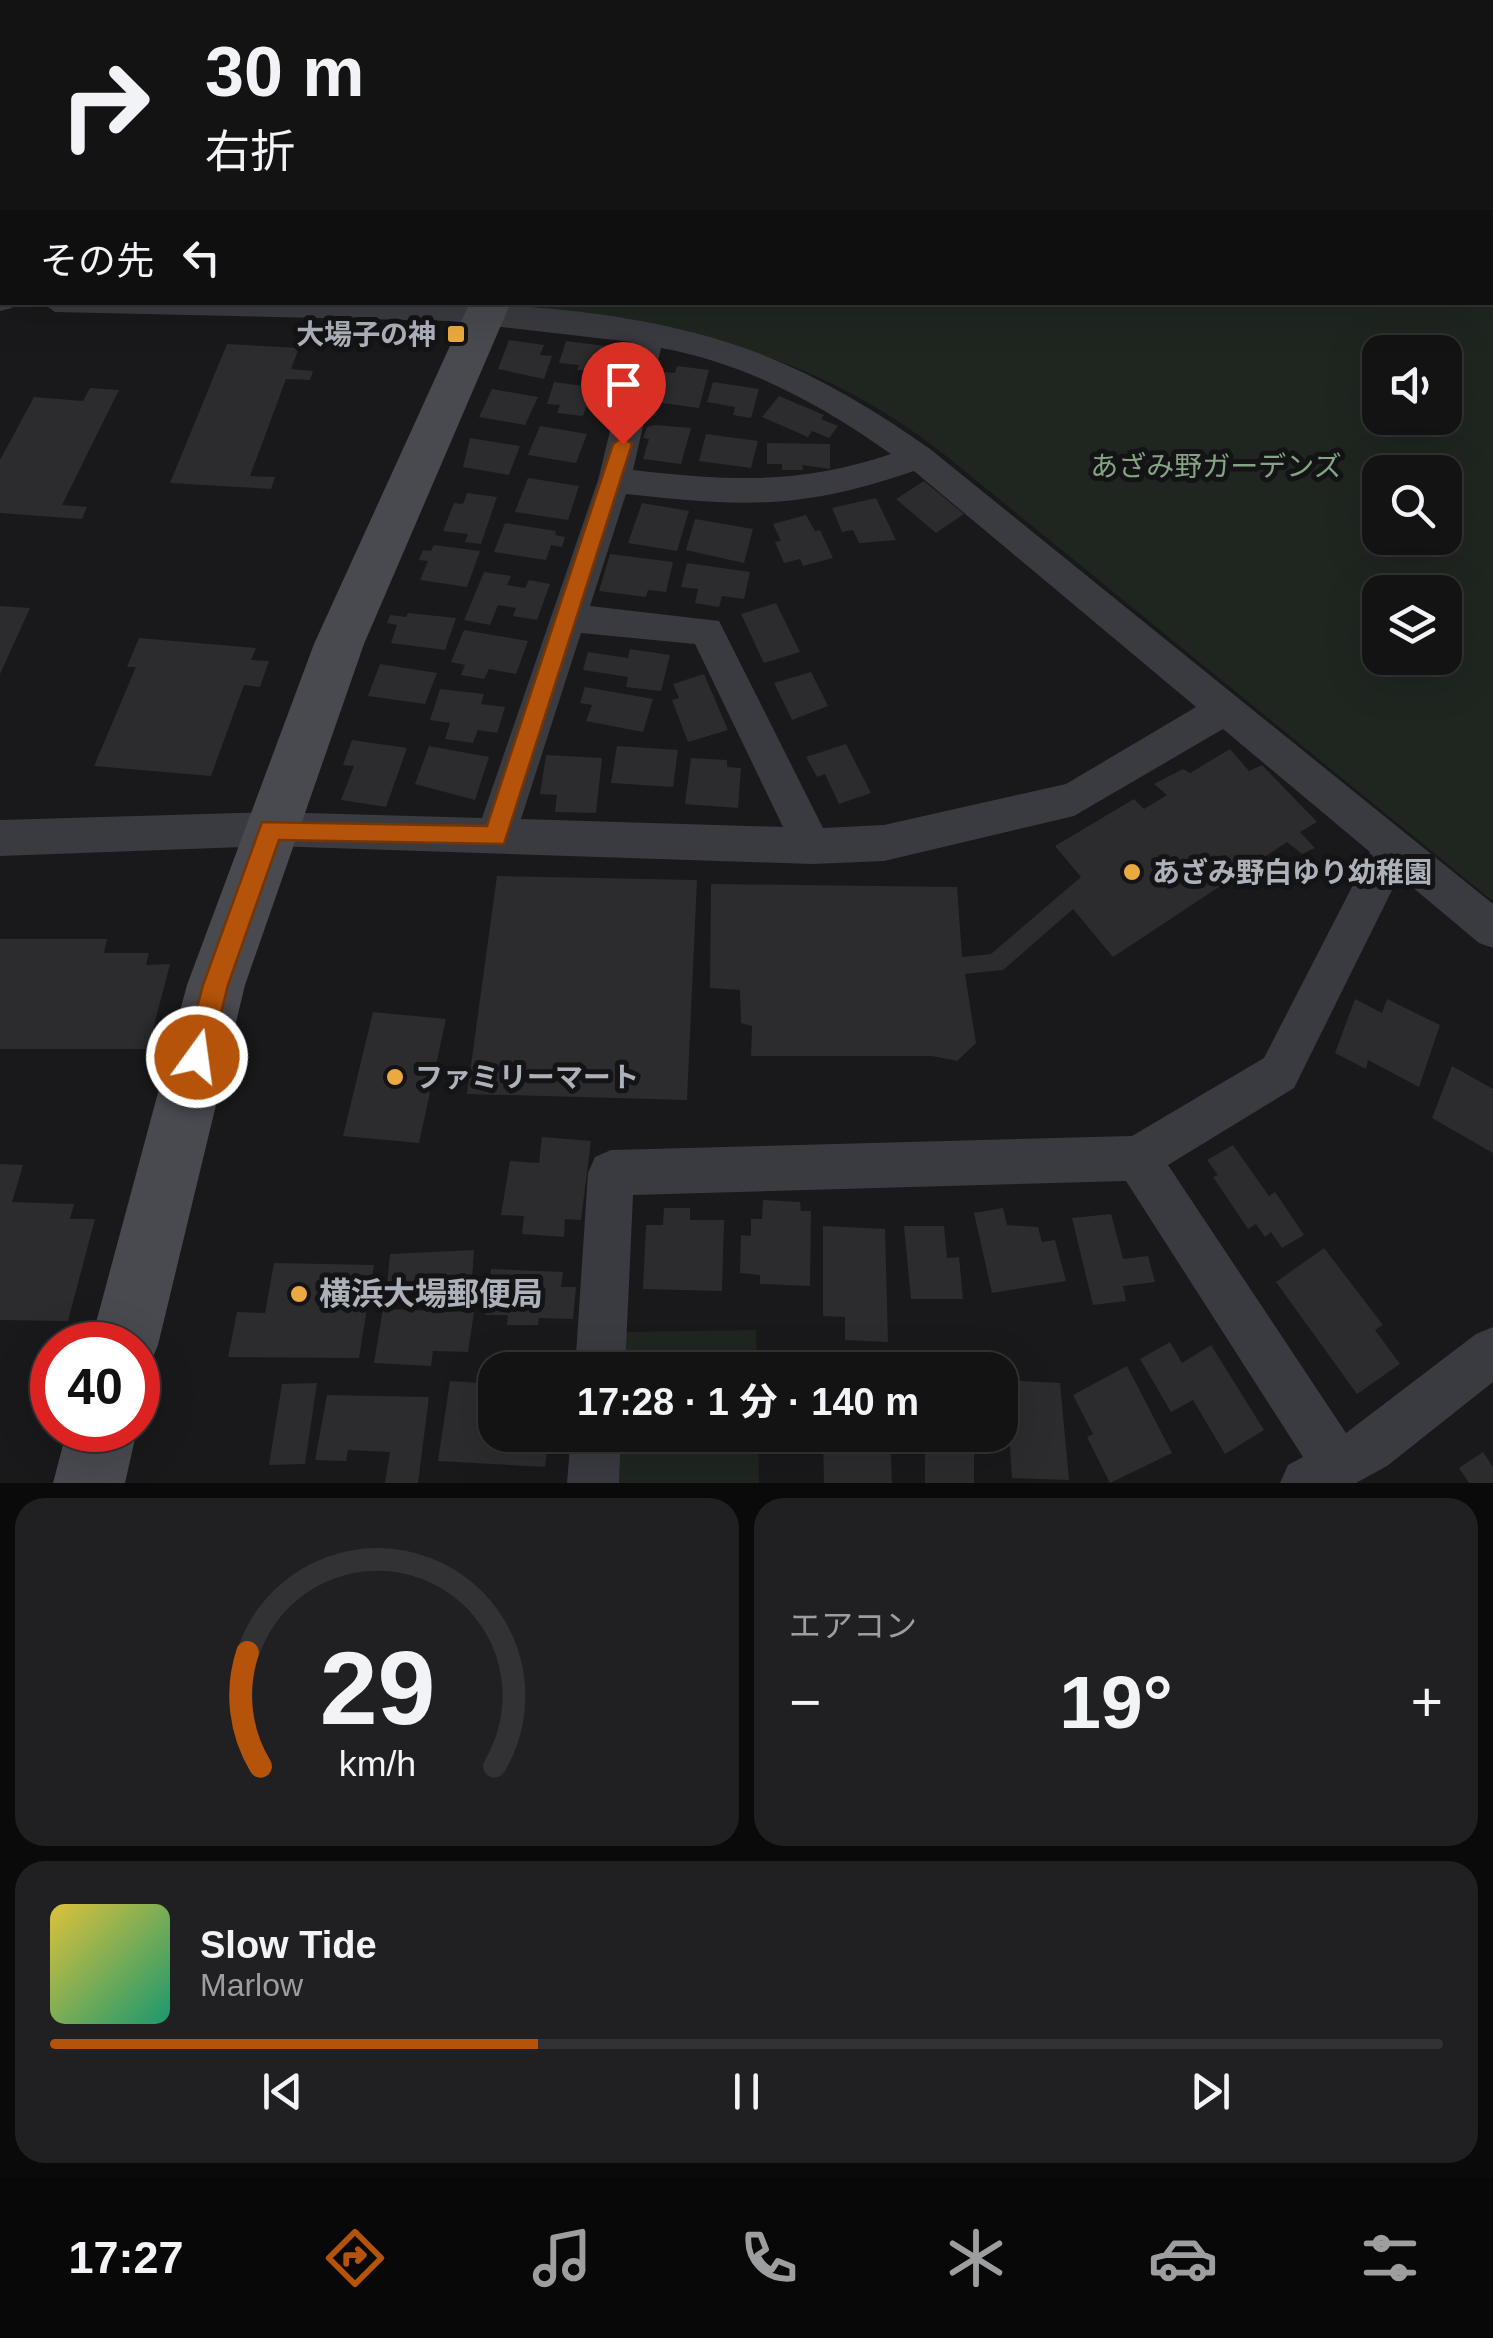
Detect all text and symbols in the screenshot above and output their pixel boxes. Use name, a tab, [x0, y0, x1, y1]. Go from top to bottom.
text: 30 m	[205, 33, 365, 111]
icon: right	[40, 40, 170, 170]
text: 右折	[205, 126, 295, 177]
icon: left	[174, 230, 229, 285]
text: その先	[40, 240, 154, 282]
place label: 大場子の神	[296, 319, 436, 350]
marker: 大場子の神	[445, 323, 467, 345]
map controls	[1362, 335, 1462, 675]
button: sound	[1362, 335, 1462, 435]
pin	[581, 342, 666, 445]
icon: arrive	[596, 357, 651, 412]
park label: あざみ野ガーデンズ	[1090, 451, 1342, 482]
button: search	[1362, 455, 1462, 555]
button: layers	[1362, 575, 1462, 675]
place label: あざみ野白ゆり幼稚園	[1152, 857, 1432, 888]
marker: あざみ野白ゆり幼稚園	[1121, 861, 1143, 883]
position arrow	[145, 1005, 249, 1109]
place label: ファミリーマート	[415, 1062, 639, 1093]
marker: ファミリーマート	[384, 1066, 406, 1088]
place label: 横浜大場郵便局	[319, 1276, 543, 1312]
marker: 横浜大場郵便局	[288, 1283, 310, 1305]
speed limit sign: 40	[30, 1322, 160, 1452]
text: 17:28 · 1 分 · 140 m	[577, 1381, 919, 1423]
text: エアコン	[789, 1608, 917, 1644]
text: 29	[319, 1630, 435, 1746]
text: 19°	[1059, 1660, 1173, 1744]
text: −	[789, 1671, 821, 1733]
text: +	[1411, 1671, 1443, 1733]
text: km/h	[338, 1744, 416, 1784]
text: Slow Tide	[200, 1924, 377, 1966]
text: Marlow	[200, 1967, 303, 2003]
icon: previous	[255, 2064, 310, 2119]
icon: pause	[719, 2064, 774, 2119]
icon: next	[1183, 2064, 1238, 2119]
icon: directions	[320, 2223, 390, 2293]
icon: music	[527, 2223, 597, 2293]
icon: phone	[734, 2223, 804, 2293]
icon: climate	[941, 2223, 1011, 2293]
icon: car	[1148, 2223, 1218, 2293]
icon: filters	[1355, 2223, 1425, 2293]
text: 17:27	[68, 2232, 184, 2283]

